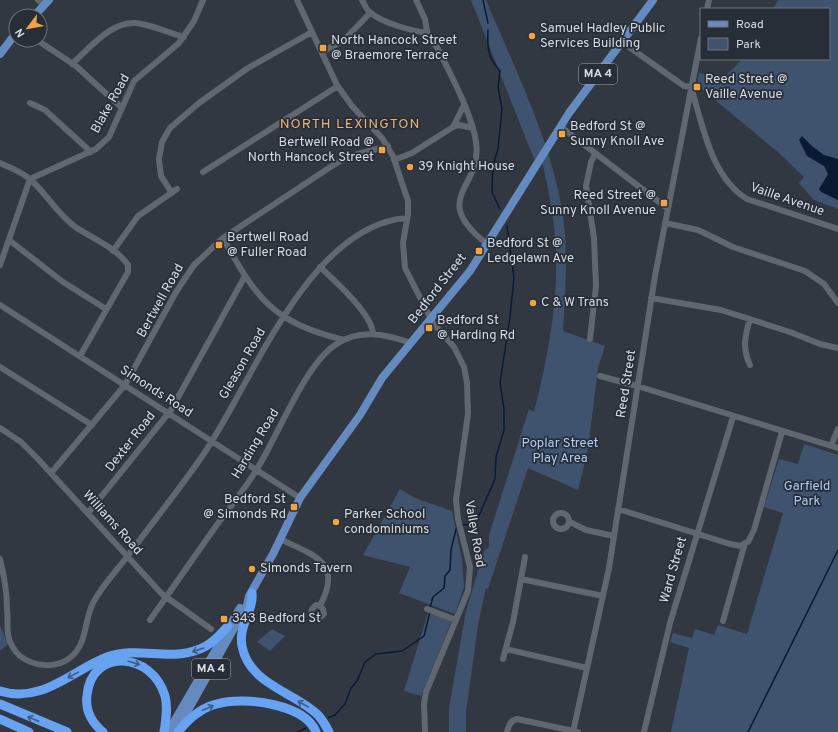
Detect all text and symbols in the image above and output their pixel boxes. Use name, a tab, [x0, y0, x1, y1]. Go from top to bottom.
north arrow	[8, 8, 48, 48]
legend	[700, 8, 830, 60]
text: Road	[736, 17, 764, 33]
place label: Samuel Hadley Public Services Building	[540, 21, 665, 52]
text: N	[12, 26, 28, 40]
marker: Samuel Hadley Public Services Building	[527, 31, 537, 41]
place label: North Hancock Street @ Braemore Terrace	[331, 33, 457, 64]
text: Park	[736, 37, 761, 53]
marker: North Hancock Street @ Braemore Terrace	[318, 43, 328, 53]
road number: MA 4	[579, 64, 617, 84]
street label: Blake Road	[88, 72, 134, 136]
place label: Reed Street @ Vaille Avenue	[705, 72, 788, 103]
marker: Reed Street @ Vaille Avenue	[692, 82, 702, 92]
district label: NORTH LEXINGTON	[280, 116, 420, 133]
place label: Bedford St @ Sunny Knoll Ave	[570, 119, 664, 150]
marker: Bedford St @ Sunny Knoll Ave	[557, 129, 567, 139]
place label: Bertwell Road @ North Hancock Street	[248, 135, 374, 166]
marker: Bertwell Road @ North Hancock Street	[377, 145, 387, 155]
place label: 39 Knight House	[418, 159, 515, 175]
marker: 39 Knight House	[405, 162, 415, 172]
street label: Vaille Avenue	[748, 180, 826, 220]
place label: Reed Street @ Sunny Knoll Avenue	[540, 188, 656, 219]
marker: Reed Street @ Sunny Knoll Avenue	[659, 198, 669, 208]
place label: Bertwell Road @ Fuller Road	[227, 230, 309, 261]
place label: Bedford St @ Ledgelawn Ave	[487, 236, 574, 267]
marker: Bertwell Road @ Fuller Road	[214, 240, 224, 250]
marker: Bedford St @ Ledgelawn Ave	[474, 246, 484, 256]
street label: Bedford Street	[405, 250, 471, 328]
street label: Bertwell Road	[134, 261, 188, 341]
place label: C & W Trans	[541, 295, 609, 311]
marker: C & W Trans	[528, 298, 538, 308]
place label: Bedford St @ Harding Rd	[437, 313, 515, 344]
marker: Bedford St @ Harding Rd	[424, 323, 434, 333]
street label: Gleason Road	[216, 325, 270, 403]
street label: Reed Street	[614, 349, 640, 419]
street label: Simonds Road	[117, 363, 195, 421]
street label: Harding Road	[229, 406, 283, 482]
street label: Dexter Road	[103, 409, 159, 475]
park label: Poplar Street Play Area	[521, 436, 599, 467]
park label: Garfield Park	[784, 479, 830, 510]
street label: Williams Road	[79, 487, 145, 559]
place label: Bedford St @ Simonds Rd	[203, 492, 286, 523]
street label: Valley Road	[460, 499, 488, 569]
marker: Bedford St @ Simonds Rd	[289, 502, 299, 512]
place label: Parker School condominiums	[344, 507, 429, 538]
marker: Parker School condominiums	[331, 517, 341, 527]
street label: Ward Street	[657, 535, 691, 605]
place label: Simonds Tavern	[260, 561, 353, 577]
marker: Simonds Tavern	[247, 564, 257, 574]
place label: 343 Bedford St	[232, 611, 321, 627]
marker: 343 Bedford St	[219, 614, 229, 624]
one-way arrow	[192, 646, 204, 654]
road number: MA 4	[192, 659, 230, 679]
one-way arrow	[127, 660, 140, 667]
one-way arrow	[67, 672, 79, 679]
one-way arrow	[297, 700, 309, 708]
one-way arrow	[201, 703, 213, 711]
one-way arrow	[28, 714, 40, 722]

